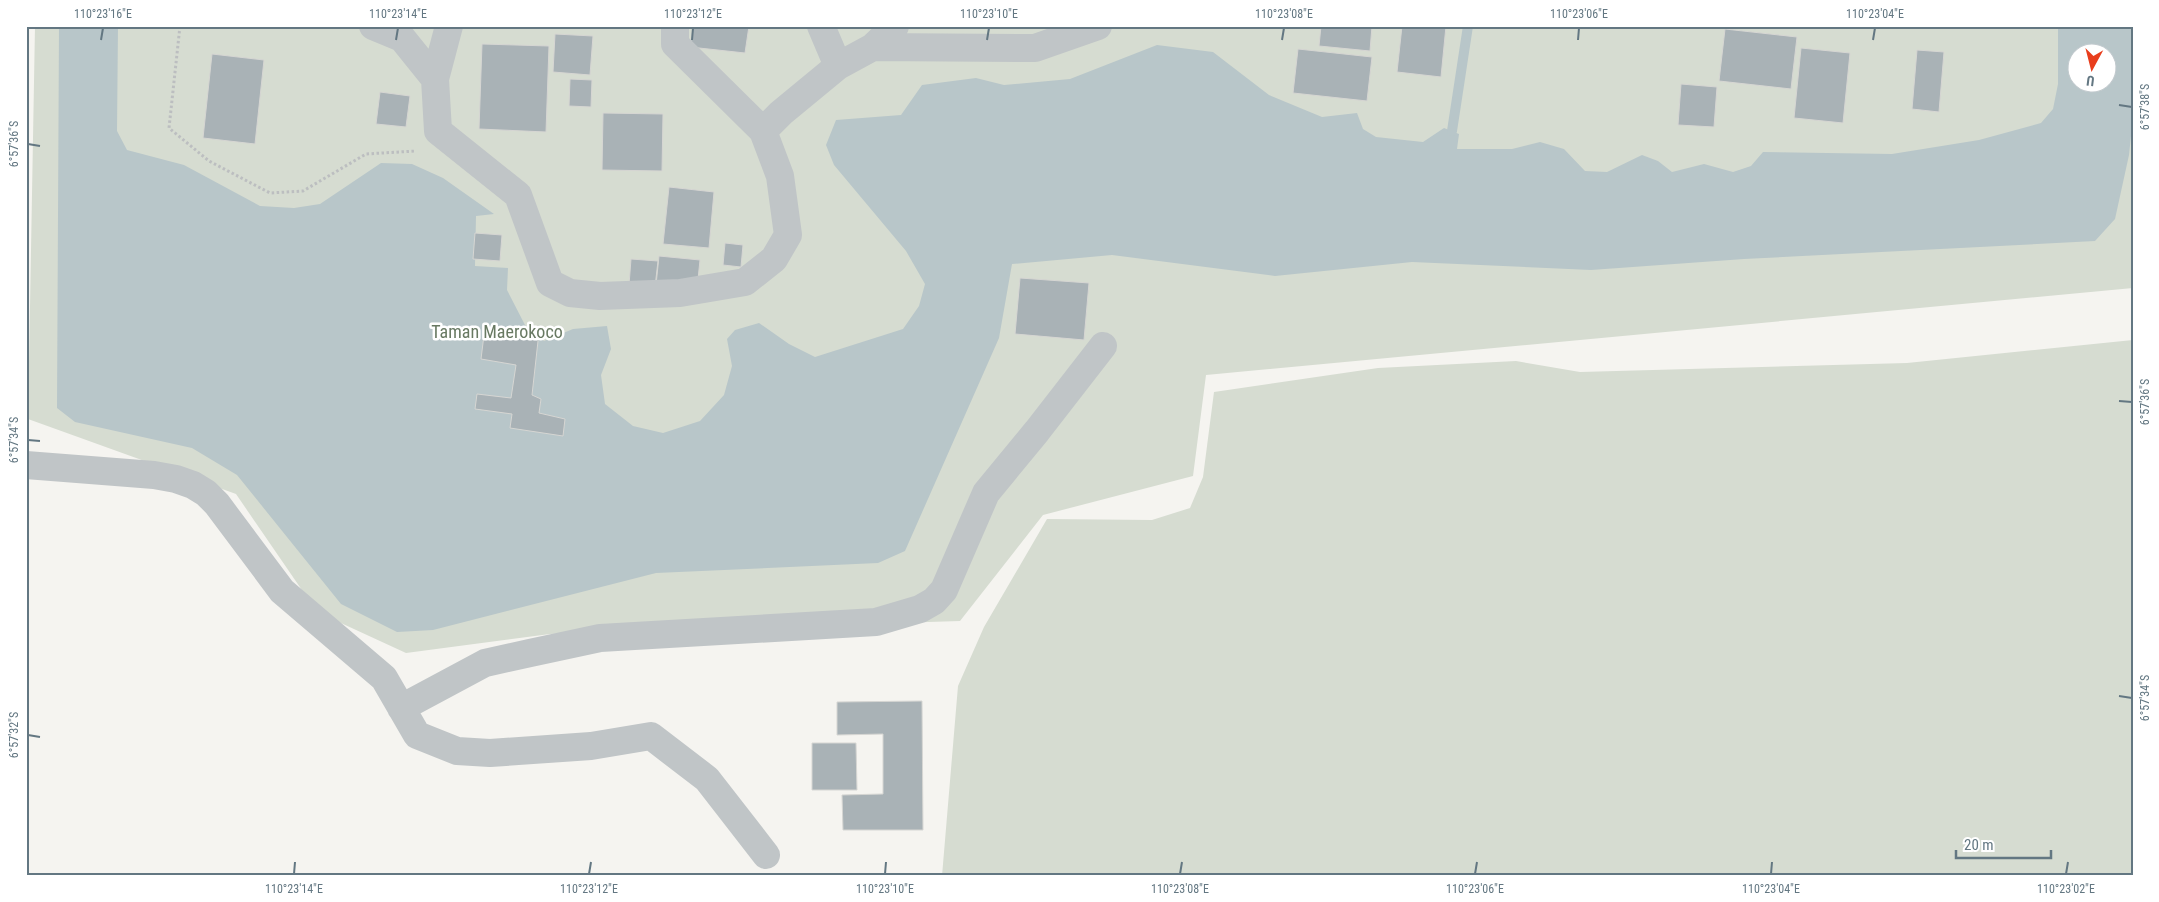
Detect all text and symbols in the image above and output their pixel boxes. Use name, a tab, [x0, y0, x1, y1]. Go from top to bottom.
text: 110°23'16"E	[74, 7, 132, 21]
text: 110°23'14"E	[369, 7, 427, 21]
text: 110°23'12"E	[664, 7, 722, 21]
text: 110°23'10"E	[960, 7, 1018, 21]
text: 110°23'08"E	[1255, 7, 1313, 21]
text: 110°23'06"E	[1550, 7, 1608, 21]
text: 110°23'04"E	[1846, 7, 1904, 21]
north arrow	[2066, 42, 2116, 92]
text: U	[2085, 72, 2095, 89]
text: 6°57'38"S	[2138, 84, 2152, 130]
text: 6°57'36"S	[7, 121, 21, 167]
park label: Taman Maerokoco	[431, 321, 563, 342]
text: 6°57'36"S	[2138, 379, 2152, 425]
text: 6°57'34"S	[7, 417, 21, 463]
text: 6°57'34"S	[2138, 675, 2152, 721]
text: 6°57'32"S	[7, 712, 21, 758]
scale bar	[1956, 827, 2052, 859]
text: 20 m	[1964, 836, 1994, 854]
text: 110°23'14"E	[265, 882, 323, 896]
text: 110°23'12"E	[560, 882, 618, 896]
text: 110°23'10"E	[856, 882, 914, 896]
text: 110°23'08"E	[1151, 882, 1209, 896]
text: 110°23'06"E	[1446, 882, 1504, 896]
text: 110°23'04"E	[1742, 882, 1800, 896]
text: 110°23'02"E	[2037, 882, 2095, 896]

